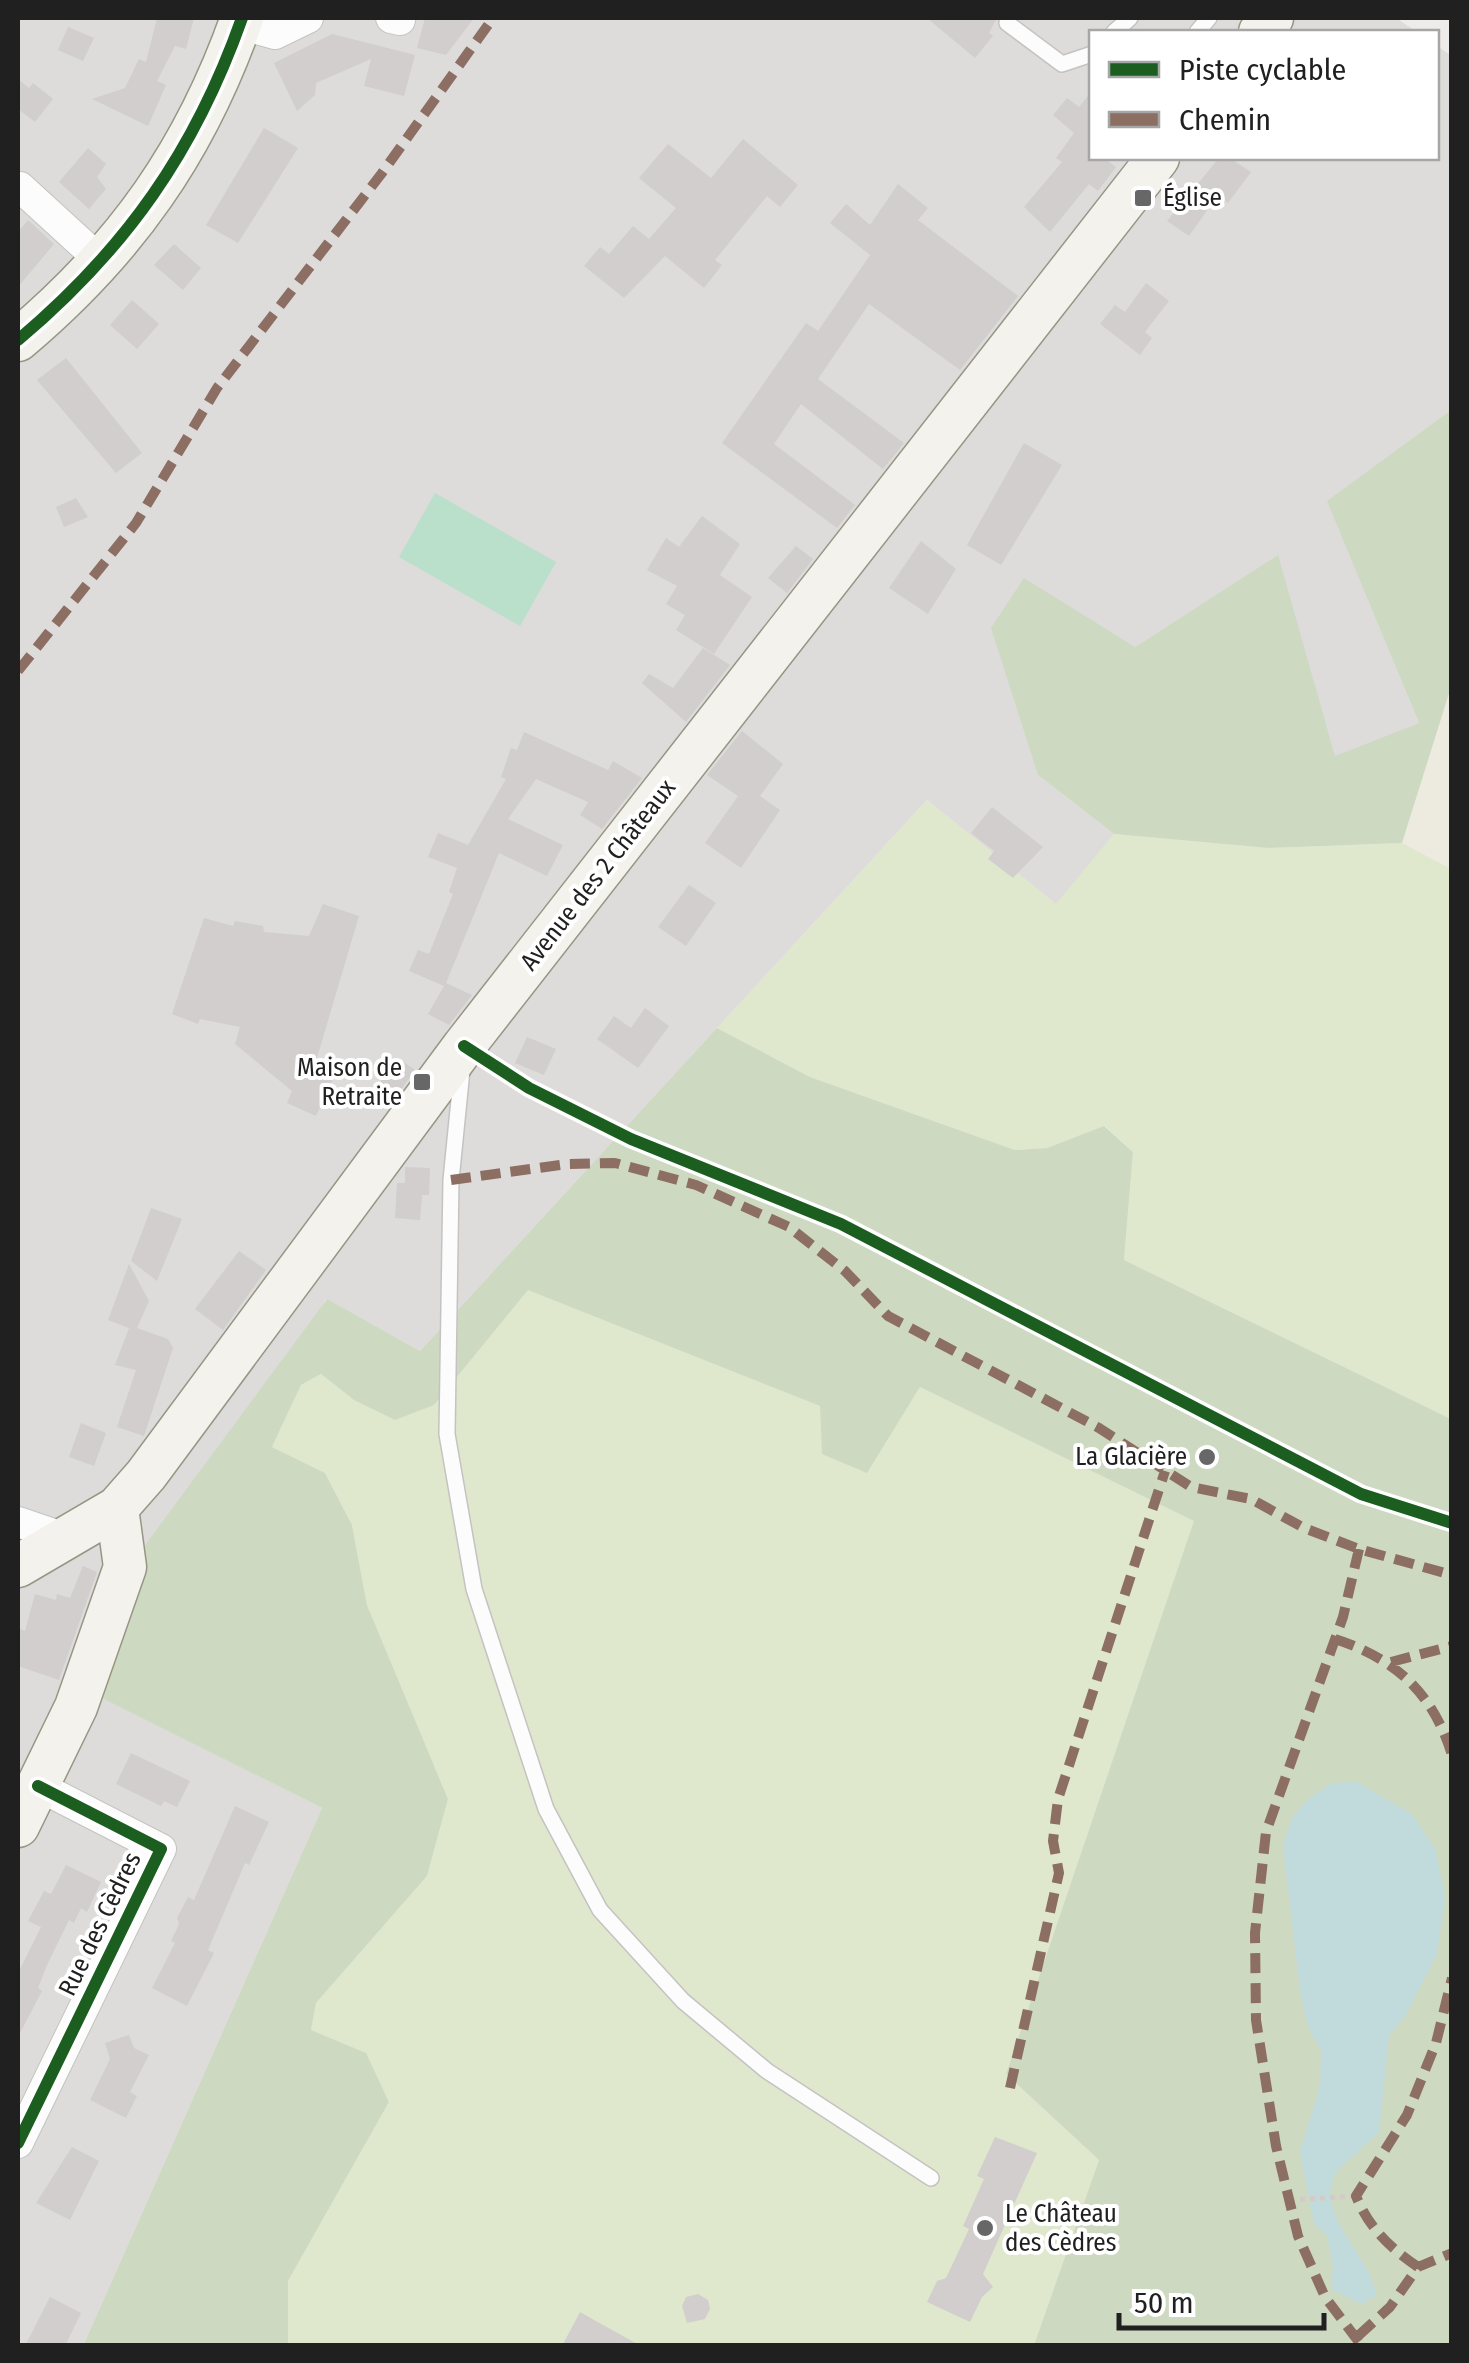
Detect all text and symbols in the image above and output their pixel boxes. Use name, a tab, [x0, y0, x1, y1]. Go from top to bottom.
legend	[1089, 30, 1439, 160]
text: Piste cyclable	[1179, 52, 1346, 88]
text: Chemin	[1179, 102, 1271, 138]
place label: Église	[1163, 182, 1222, 213]
marker: Église	[1132, 187, 1154, 209]
street label: Avenue des 2 Châteaux	[514, 773, 682, 977]
place label: Maison de Retraite	[297, 1053, 402, 1112]
marker: Maison de Retraite	[411, 1071, 433, 1093]
place label: La Glacière	[1075, 1442, 1187, 1472]
marker: La Glacière	[1196, 1446, 1218, 1468]
street label: Rue des Cèdres	[52, 1847, 148, 2001]
place label: Le Château des Cèdres	[1005, 2199, 1117, 2258]
marker: Le Château des Cèdres	[974, 2217, 996, 2239]
scale bar	[1119, 2268, 1324, 2330]
text: 50 m	[1134, 2285, 1194, 2321]

